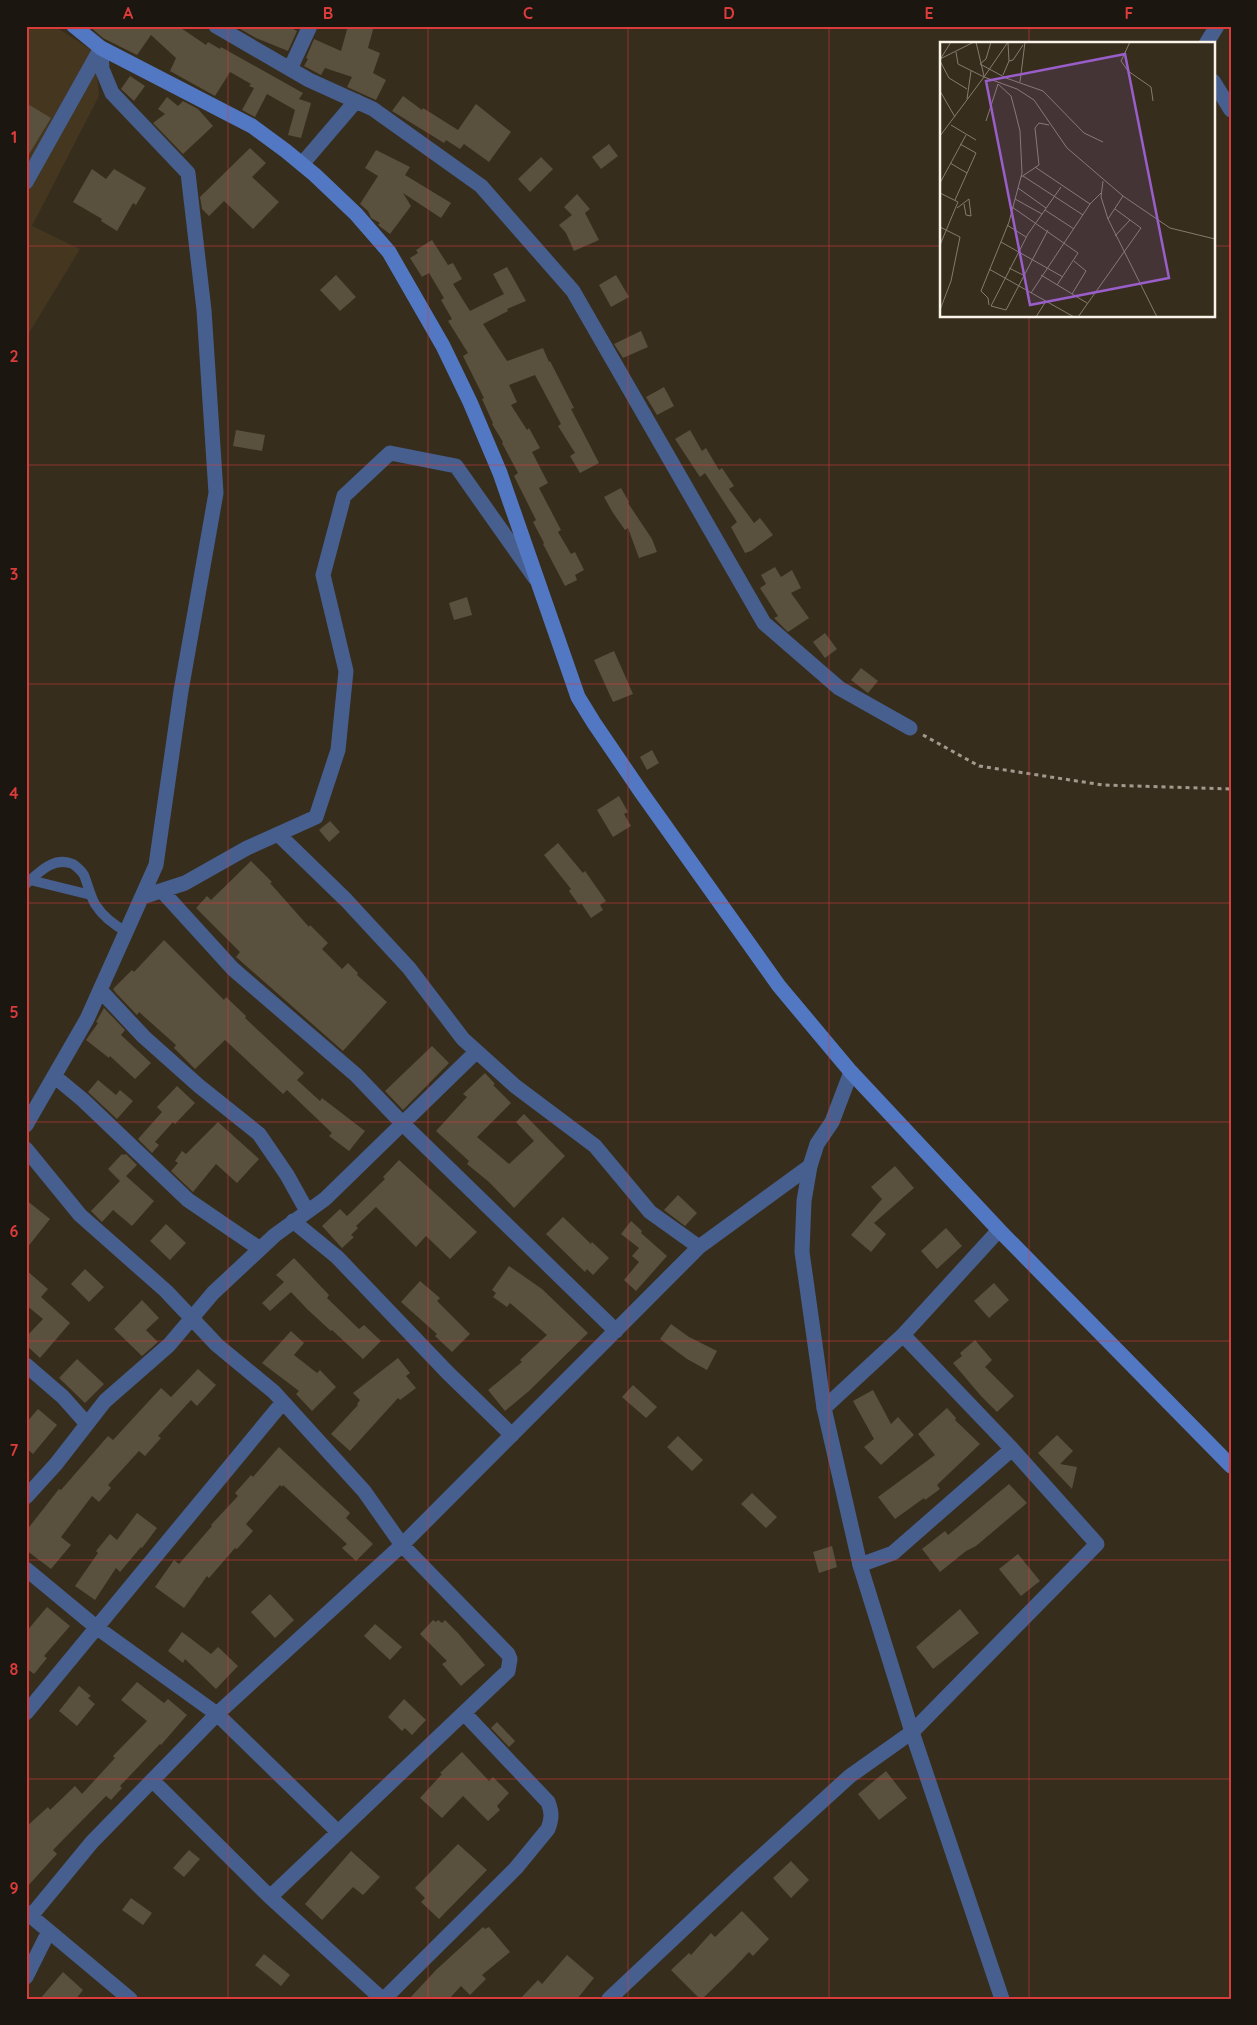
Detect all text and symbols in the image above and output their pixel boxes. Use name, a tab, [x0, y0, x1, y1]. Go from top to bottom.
text: A	[123, 3, 134, 23]
text: B	[323, 3, 333, 23]
text: C	[523, 3, 533, 23]
text: D	[723, 3, 735, 23]
text: E	[924, 3, 934, 23]
text: F	[1125, 3, 1134, 23]
inset map	[940, 42, 1214, 318]
text: 1	[11, 127, 17, 147]
text: 2	[9, 346, 19, 366]
text: 3	[10, 564, 18, 584]
text: 4	[9, 783, 19, 803]
text: 5	[9, 1002, 19, 1022]
text: 6	[10, 1221, 19, 1241]
text: 7	[10, 1440, 19, 1460]
text: 8	[10, 1659, 19, 1679]
text: 9	[9, 1878, 19, 1898]

